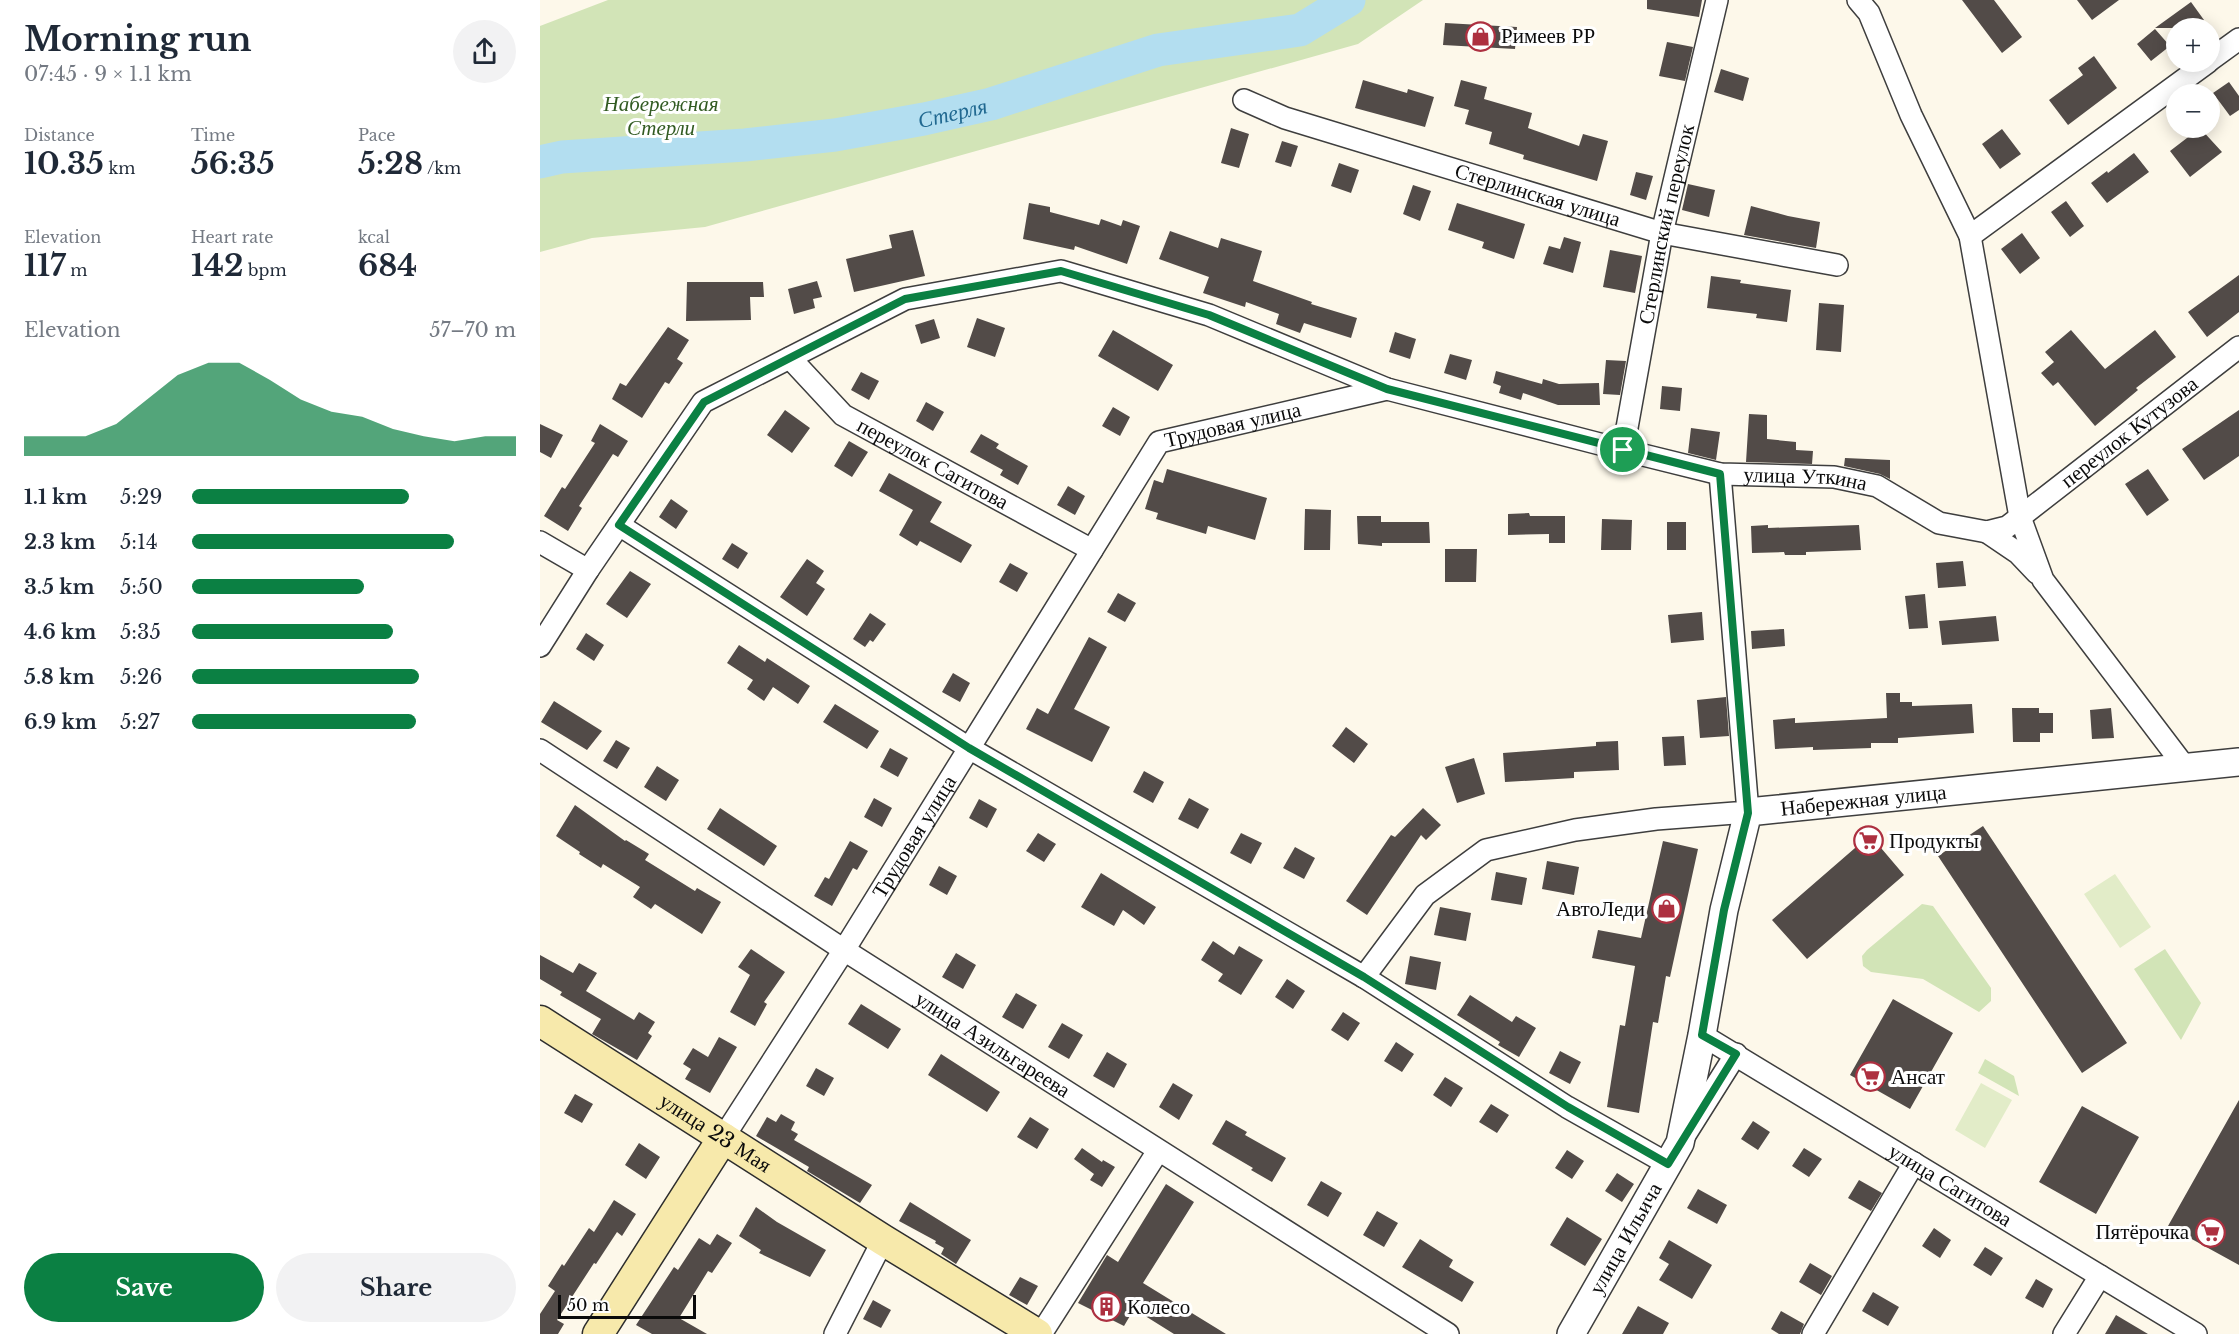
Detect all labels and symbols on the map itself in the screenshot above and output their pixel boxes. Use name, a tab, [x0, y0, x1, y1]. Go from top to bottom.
shop icon: Римеев РР	[1464, 20, 1496, 52]
place label: Римеев РР	[1501, 23, 1595, 49]
park label: Набережная Стерли	[602, 91, 719, 141]
water label: Стерля	[915, 92, 990, 134]
street label: Стерлинский переулок	[1633, 121, 1700, 326]
street label: Стерлинская улица	[1452, 158, 1624, 233]
street label: переулок Кутузова	[2056, 370, 2204, 494]
street label: Трудовая улица	[1162, 396, 1304, 453]
street label: переулок Сагитова	[853, 412, 1014, 516]
pin	[1597, 424, 1648, 475]
street label: улица Уткина	[1743, 462, 1870, 497]
street label: Трудовая улица	[867, 770, 962, 903]
street label: Набережная улица	[1779, 779, 1948, 822]
supermarket icon: Продукты	[1852, 825, 1884, 857]
place label: Продукты	[1889, 828, 1979, 854]
shop icon: АвтоЛеди	[1650, 893, 1682, 925]
place label: АвтоЛеди	[1556, 896, 1645, 922]
street label: улица Азильгареева	[910, 986, 1076, 1104]
supermarket icon: Ансат	[1854, 1061, 1886, 1093]
place label: Ансат	[1891, 1064, 1945, 1090]
street label: улица 23 Мая	[655, 1088, 776, 1178]
street label: улица Сагитова	[1884, 1138, 2017, 1233]
street label: улица Ильича	[1583, 1177, 1668, 1299]
supermarket icon: Пятёрочка	[2194, 1216, 2226, 1248]
place label: Пятёрочка	[2095, 1219, 2190, 1245]
building icon: Колесо	[1090, 1291, 1122, 1323]
scale bar	[558, 1292, 696, 1320]
place label: Колесо	[1127, 1294, 1190, 1320]

